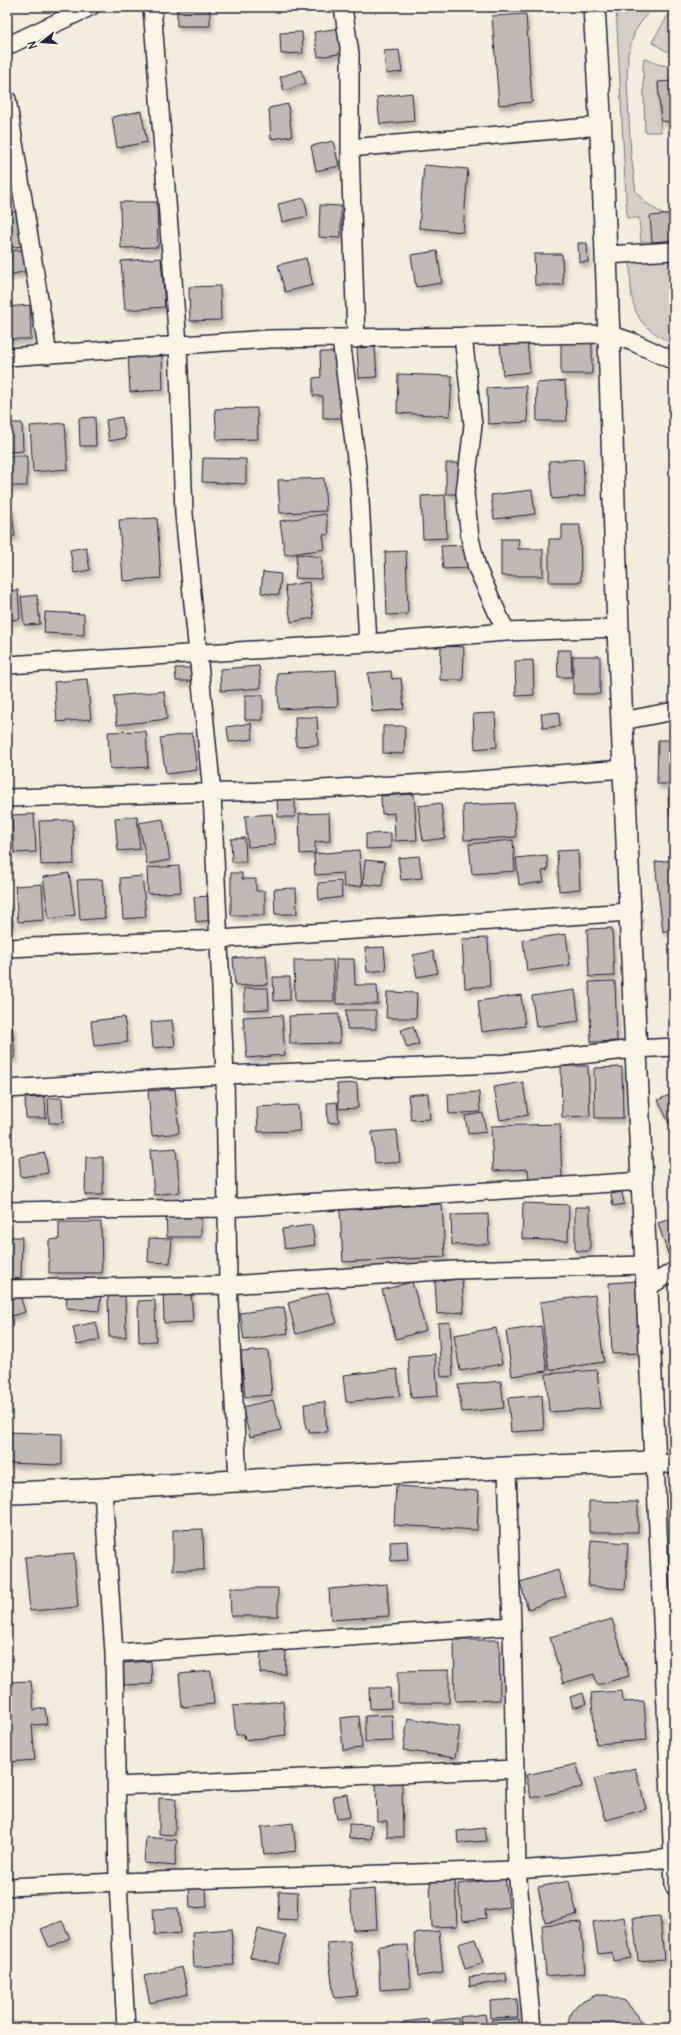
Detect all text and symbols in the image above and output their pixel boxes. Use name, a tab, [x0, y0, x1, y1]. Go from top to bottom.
north arrow	[22, 22, 62, 62]
text: N	[25, 39, 40, 51]

